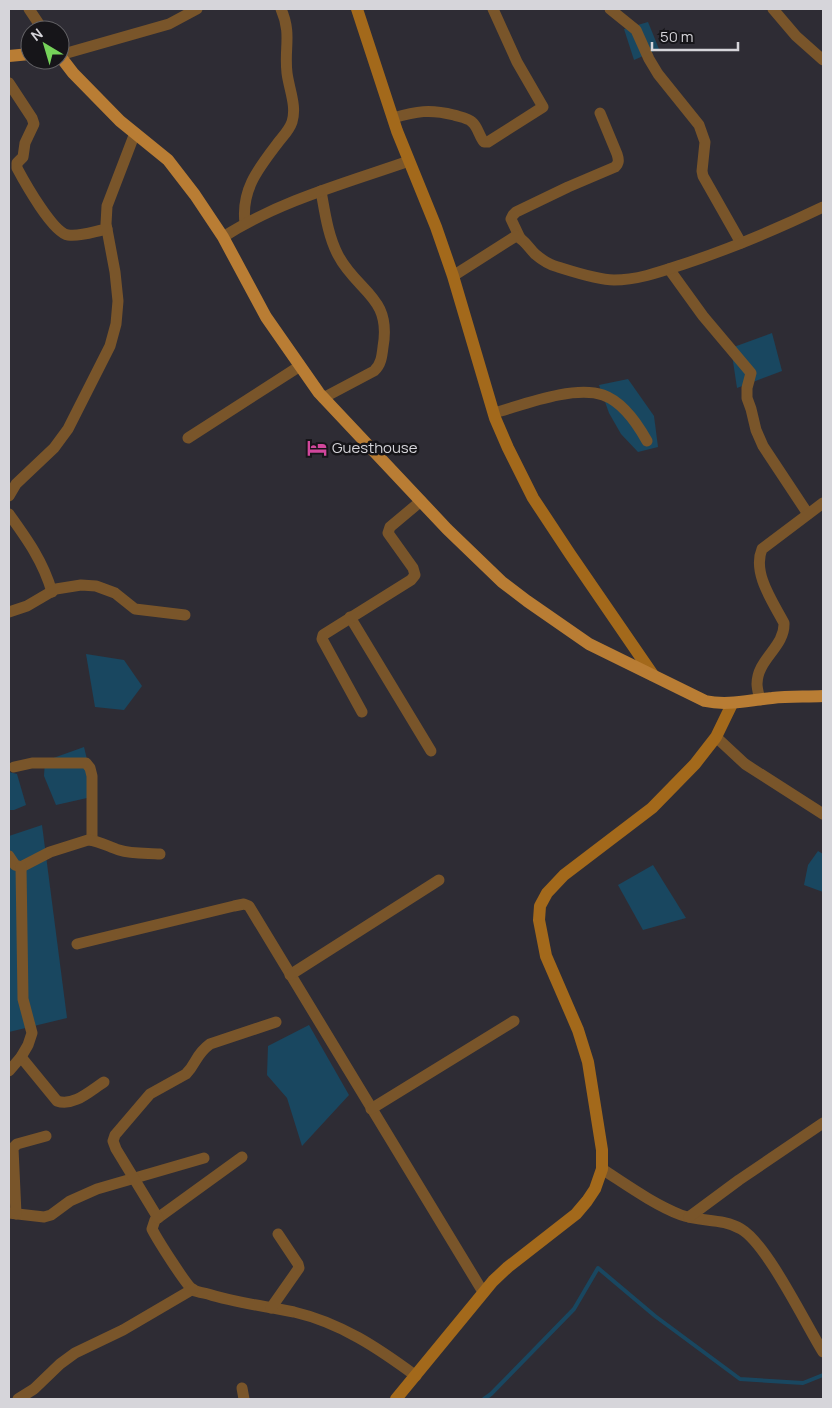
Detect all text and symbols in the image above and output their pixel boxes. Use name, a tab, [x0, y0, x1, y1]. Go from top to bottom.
north arrow	[20, 20, 70, 70]
scale bar	[652, 20, 738, 52]
text: N	[27, 24, 47, 45]
text: 50 m	[660, 26, 694, 47]
hotel icon: Guesthouse	[306, 437, 328, 459]
place label: Guesthouse	[332, 437, 418, 458]

